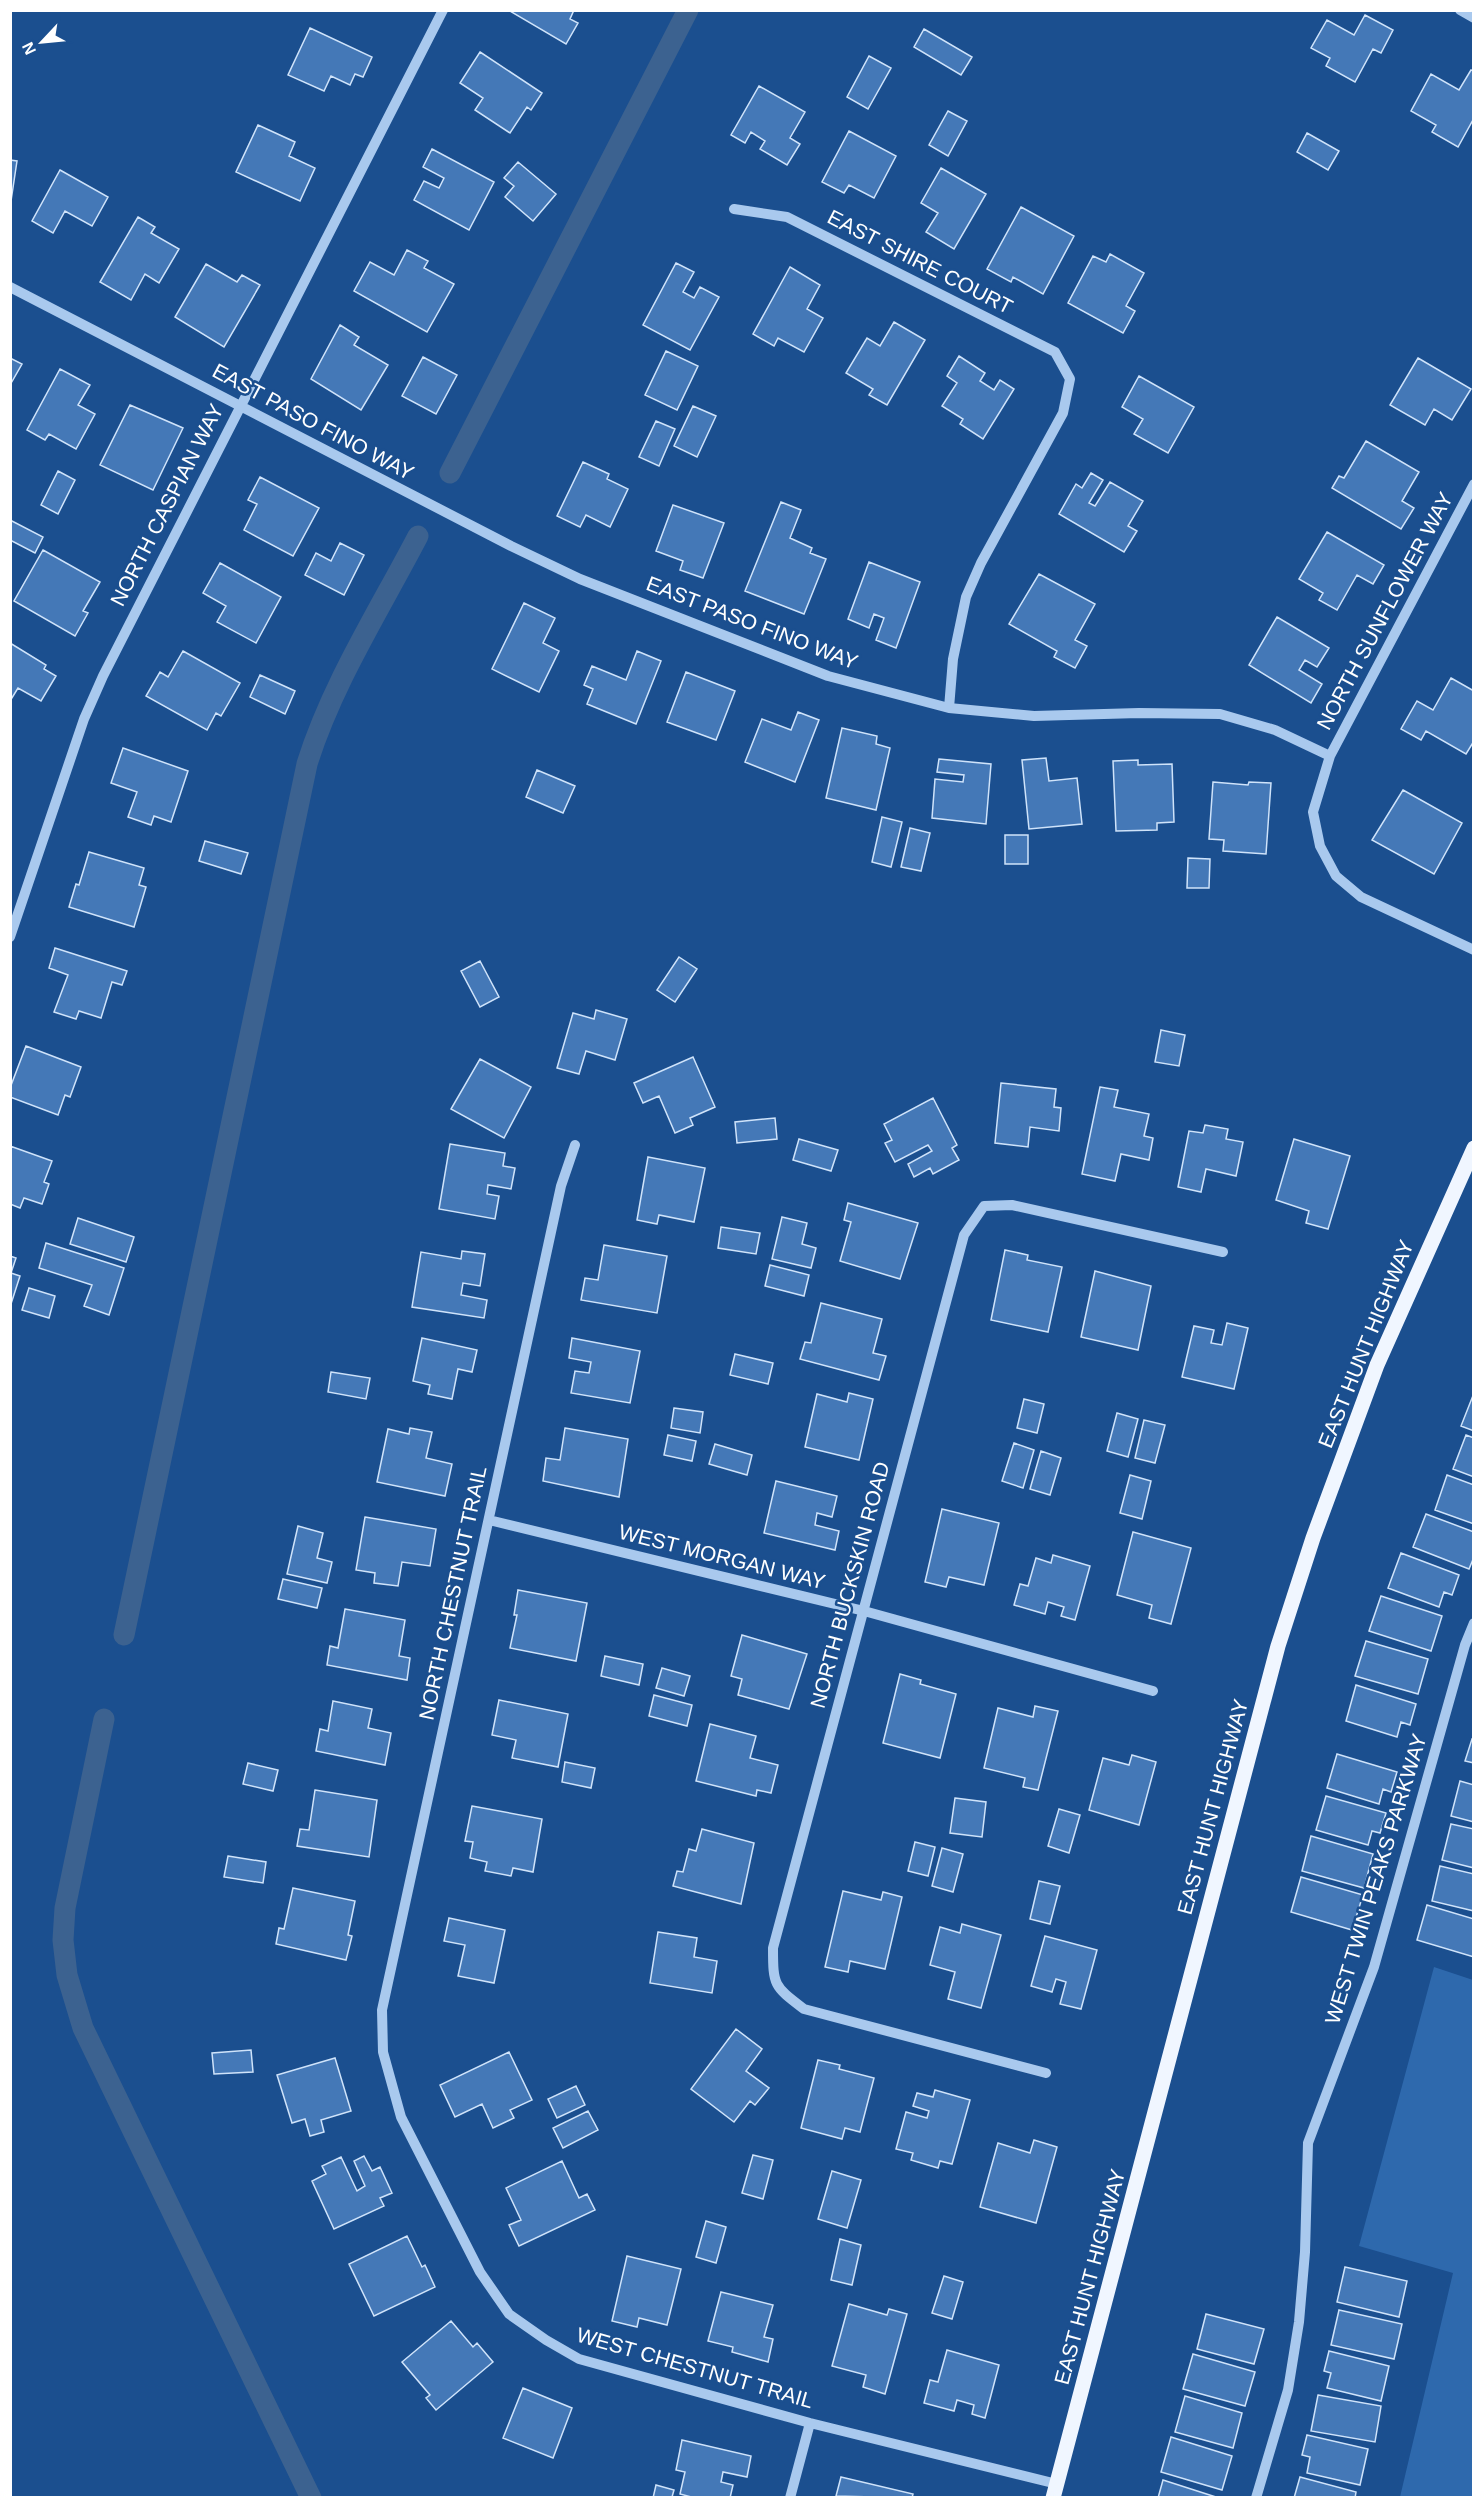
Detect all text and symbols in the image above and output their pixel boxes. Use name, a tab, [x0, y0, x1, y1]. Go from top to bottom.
north arrow	[12, 12, 72, 72]
text: N	[19, 39, 39, 57]
street label: EAST SHIRE COURT	[824, 205, 1017, 318]
street label: EAST PASO FINO WAY	[209, 359, 418, 484]
street label: NORTH CASPIAN WAY	[106, 400, 228, 610]
street label: NORTH SUNFLOWER WAY	[1312, 488, 1457, 733]
street label: EAST PASO FINO WAY	[643, 572, 861, 673]
street label: EAST HUNT HIGHWAY	[1313, 1237, 1418, 1451]
street label: NORTH BUCKSKIN ROAD	[806, 1459, 893, 1711]
street label: NORTH CHESTNUT TRAIL	[414, 1464, 491, 1722]
street label: WEST MORGAN WAY	[617, 1520, 828, 1593]
street label: EAST HUNT HIGHWAY	[1173, 1697, 1252, 1917]
street label: WEST TWIN PEAKS PARKWAY	[1320, 1731, 1431, 2027]
street label: EAST HUNT HIGHWAY	[1050, 2167, 1129, 2387]
street label: WEST CHESTNUT TRAIL	[574, 2323, 816, 2412]

